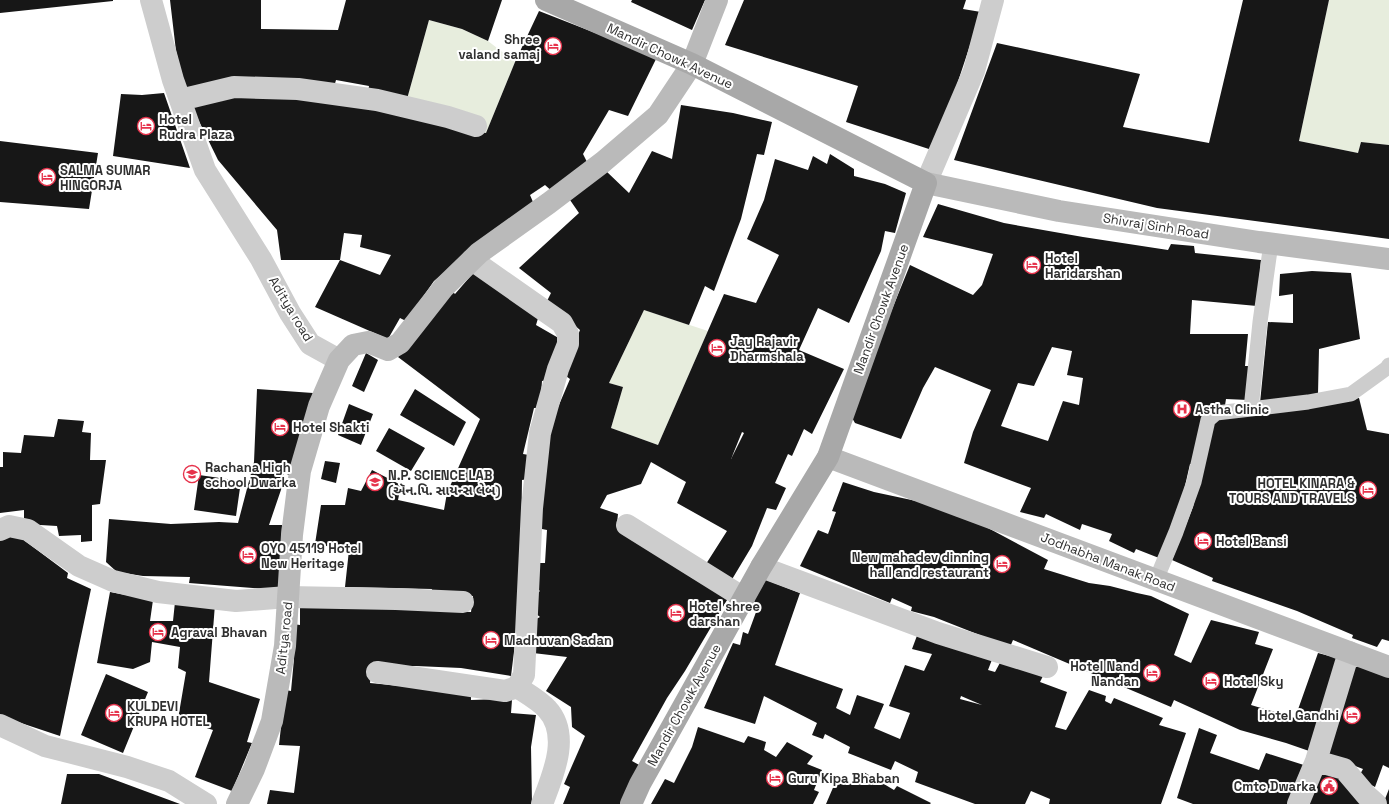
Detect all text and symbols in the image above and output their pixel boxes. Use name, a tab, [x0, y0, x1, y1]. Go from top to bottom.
street label: Mandir Chowk Avenue	[604, 19, 736, 93]
place label: Shree valand samaj	[459, 31, 540, 63]
hotel icon: Shree valand samaj	[543, 36, 563, 56]
place label: Hotel Rudra Plaza	[159, 111, 233, 143]
hotel icon: Hotel Rudra Plaza	[136, 116, 156, 136]
place label: SALMA SUMAR HINGORJA	[60, 162, 151, 194]
hotel icon: SALMA SUMAR HINGORJA	[37, 167, 57, 187]
street label: Shivraj Sinh Road	[1102, 209, 1210, 243]
street label: Mandir Chowk Avenue	[850, 242, 912, 376]
place label: Hotel Haridarshan	[1045, 250, 1121, 282]
hotel icon: Hotel Haridarshan	[1022, 255, 1042, 275]
street label: Aditya road	[265, 273, 317, 345]
place label: Jay Rajavir Dharmshala	[730, 333, 804, 365]
hotel icon: Jay Rajavir Dharmshala	[707, 338, 727, 358]
hospital icon: Astha Clinic	[1172, 399, 1192, 419]
place label: Astha Clinic	[1195, 401, 1269, 418]
hotel icon: Hotel Shakti	[270, 417, 290, 437]
place label: Hotel Shakti	[293, 419, 369, 436]
place label: Rachana High school Dwarka	[205, 459, 297, 491]
school or university icon: Rachana High school Dwarka	[182, 464, 202, 484]
place label: N.P. SCIENCE LAB (ઍન.પિ. સાયન્સ લેબ)	[388, 467, 500, 499]
school or university icon: N.P. SCIENCE LAB (ઍન.પિ. સાયન્સ લેબ)	[365, 472, 385, 492]
place label: HOTEL KINARA & TOURS AND TRAVELS	[1229, 475, 1355, 507]
hotel icon: HOTEL KINARA & TOURS AND TRAVELS	[1358, 480, 1378, 500]
street label: Jodhabha Manak Road	[1038, 528, 1178, 596]
hotel icon: Hotel Bansi	[1193, 531, 1213, 551]
place label: Hotel Bansi	[1216, 533, 1287, 550]
place label: OYO 45119 Hotel New Heritage	[261, 540, 361, 572]
hotel icon: OYO 45119 Hotel New Heritage	[238, 545, 258, 565]
place label: New mahadev dinning hall and restaurant	[852, 549, 989, 581]
hotel icon: New mahadev dinning hall and restaurant	[992, 554, 1012, 574]
place label: Hotel shree darshan	[689, 598, 760, 630]
street label: Aditya road	[272, 601, 296, 675]
hotel icon: Hotel shree darshan	[666, 603, 686, 623]
hotel icon: Agraval Bhavan	[148, 622, 168, 642]
place label: Agraval Bhavan	[171, 624, 267, 641]
hotel icon: Madhuvan Sadan	[481, 630, 501, 650]
place label: Madhuvan Sadan	[504, 632, 612, 649]
street label: Mandir Chowk Avenue	[643, 641, 725, 769]
place label: Hotel Nand Nandan	[1070, 658, 1139, 690]
hotel icon: Hotel Nand Nandan	[1142, 663, 1162, 683]
hotel icon: Hotel Sky	[1201, 671, 1221, 691]
place label: Hotel Sky	[1224, 673, 1283, 690]
place label: KULDEVI KRUPA HOTEL	[127, 698, 209, 730]
hotel icon: KULDEVI KRUPA HOTEL	[104, 703, 124, 723]
hotel icon: Hotel Gandhi	[1342, 705, 1362, 725]
place label: Hotel Gandhi	[1259, 707, 1339, 724]
hotel icon: Guru Kipa Bhaban	[765, 768, 785, 788]
place label: Guru Kipa Bhaban	[788, 770, 900, 787]
public building icon: Cmtc Dwarka	[1319, 776, 1339, 796]
place label: Cmtc Dwarka	[1234, 778, 1316, 795]

